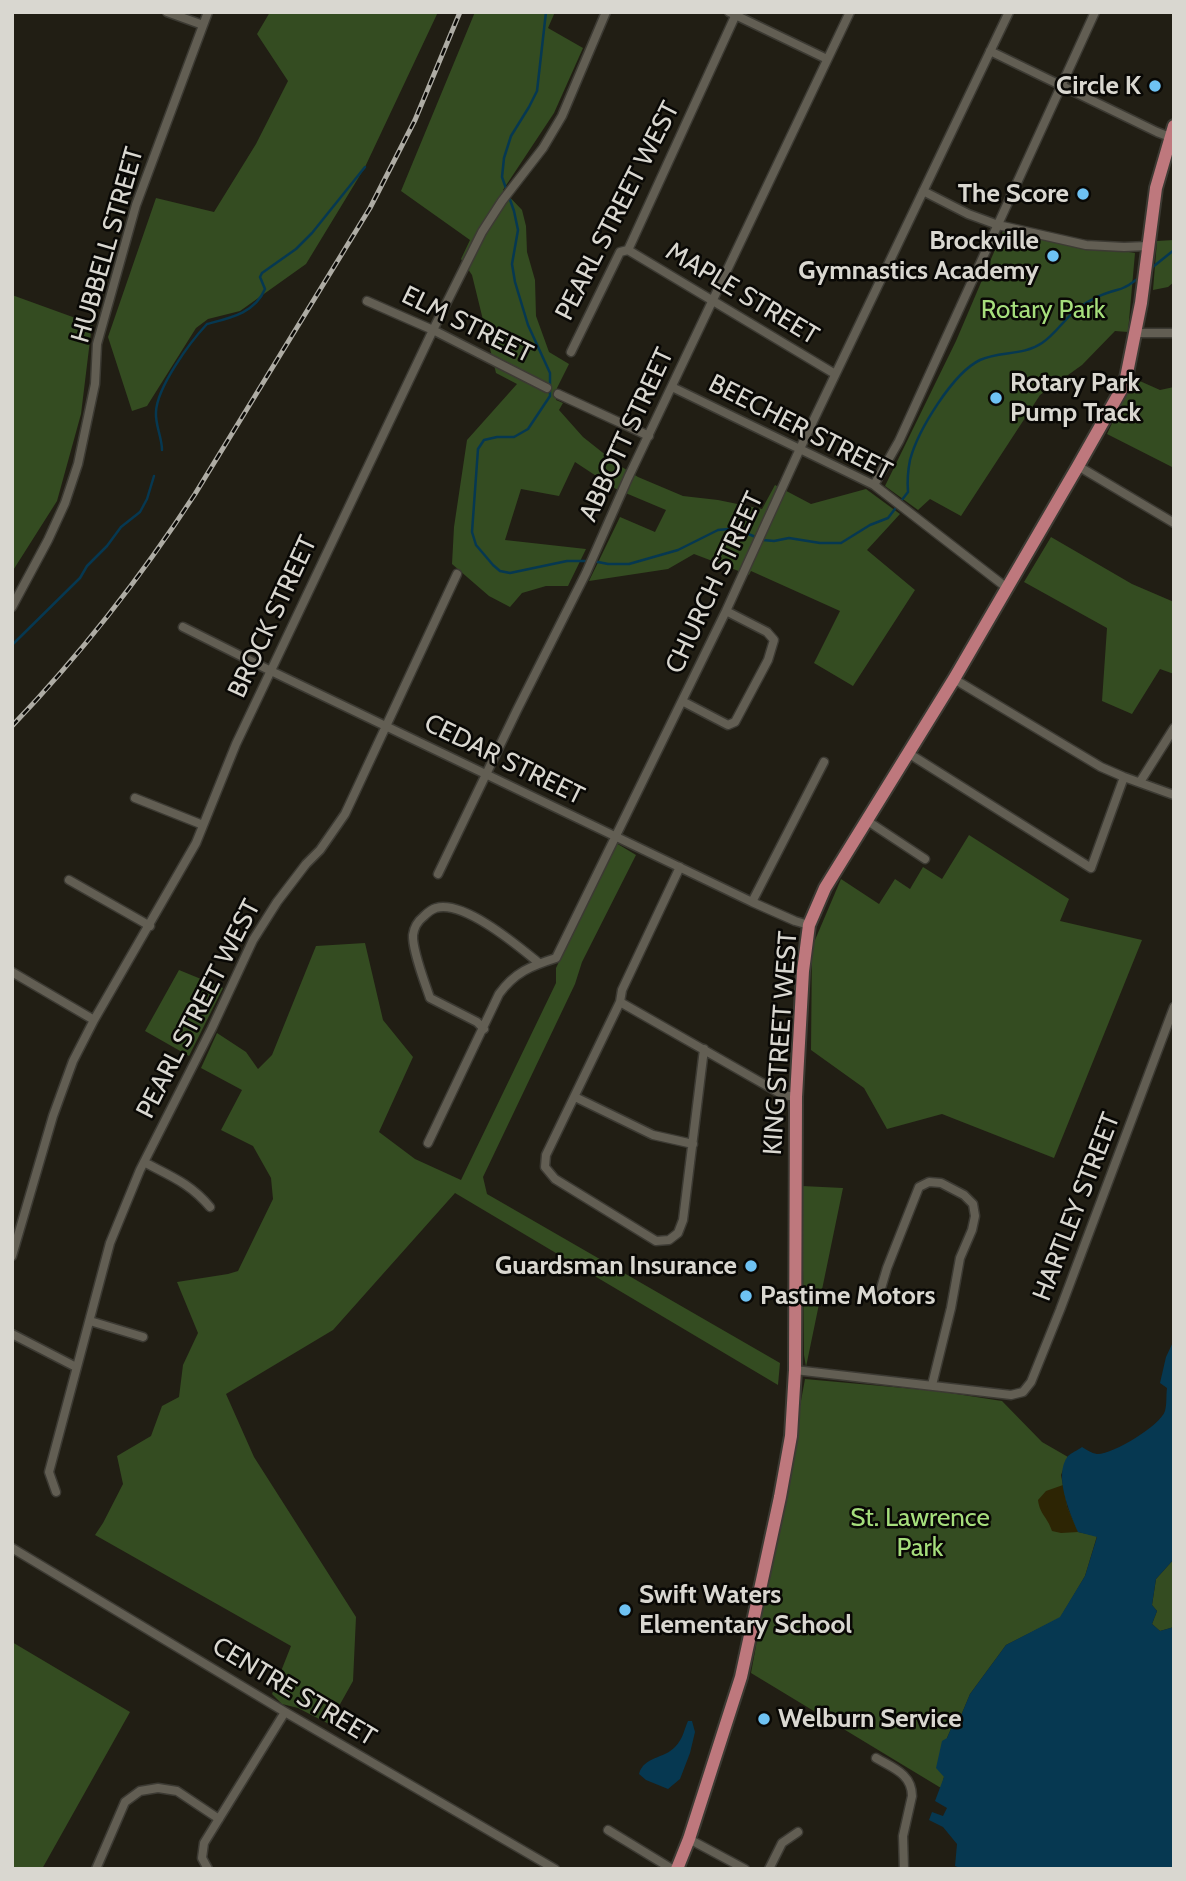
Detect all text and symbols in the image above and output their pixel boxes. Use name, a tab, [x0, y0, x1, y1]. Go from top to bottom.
place label: Circle K	[1056, 70, 1141, 102]
marker: Circle K	[1147, 78, 1163, 94]
street label: PEARL STREET WEST	[549, 96, 687, 326]
street label: HUBBELL STREET	[65, 144, 151, 346]
place label: The Score	[958, 178, 1069, 210]
marker: The Score	[1075, 186, 1091, 202]
place label: Brockville Gymnastics Academy	[798, 225, 1039, 286]
street label: MAPLE STREET	[660, 236, 824, 352]
marker: Brockville Gymnastics Academy	[1045, 248, 1061, 264]
street label: ELM STREET	[396, 280, 538, 370]
park label: Rotary Park	[981, 294, 1105, 326]
street label: ABBOTT STREET	[573, 343, 681, 527]
place label: Rotary Park Pump Track	[1010, 367, 1141, 428]
street label: BEECHER STREET	[703, 368, 897, 488]
marker: Rotary Park Pump Track	[988, 390, 1004, 406]
street label: CHURCH STREET	[659, 487, 771, 679]
street label: BROCK STREET	[222, 531, 324, 703]
street label: CEDAR STREET	[419, 708, 589, 812]
street label: PEARL STREET WEST	[130, 894, 268, 1124]
street label: KING STREET WEST	[758, 930, 804, 1156]
street label: HARTLEY STREET	[1027, 1109, 1127, 1305]
place label: Guardsman Insurance	[495, 1250, 737, 1282]
marker: Guardsman Insurance	[743, 1258, 759, 1274]
place label: Pastime Motors	[760, 1280, 935, 1312]
marker: Pastime Motors	[738, 1288, 754, 1304]
park label: St. Lawrence Park	[850, 1502, 990, 1564]
place label: Swift Waters Elementary School	[639, 1579, 852, 1640]
marker: Swift Waters Elementary School	[617, 1602, 633, 1618]
street label: CENTRE STREET	[206, 1631, 382, 1753]
place label: Welburn Service	[778, 1703, 962, 1735]
marker: Welburn Service	[756, 1711, 772, 1727]

